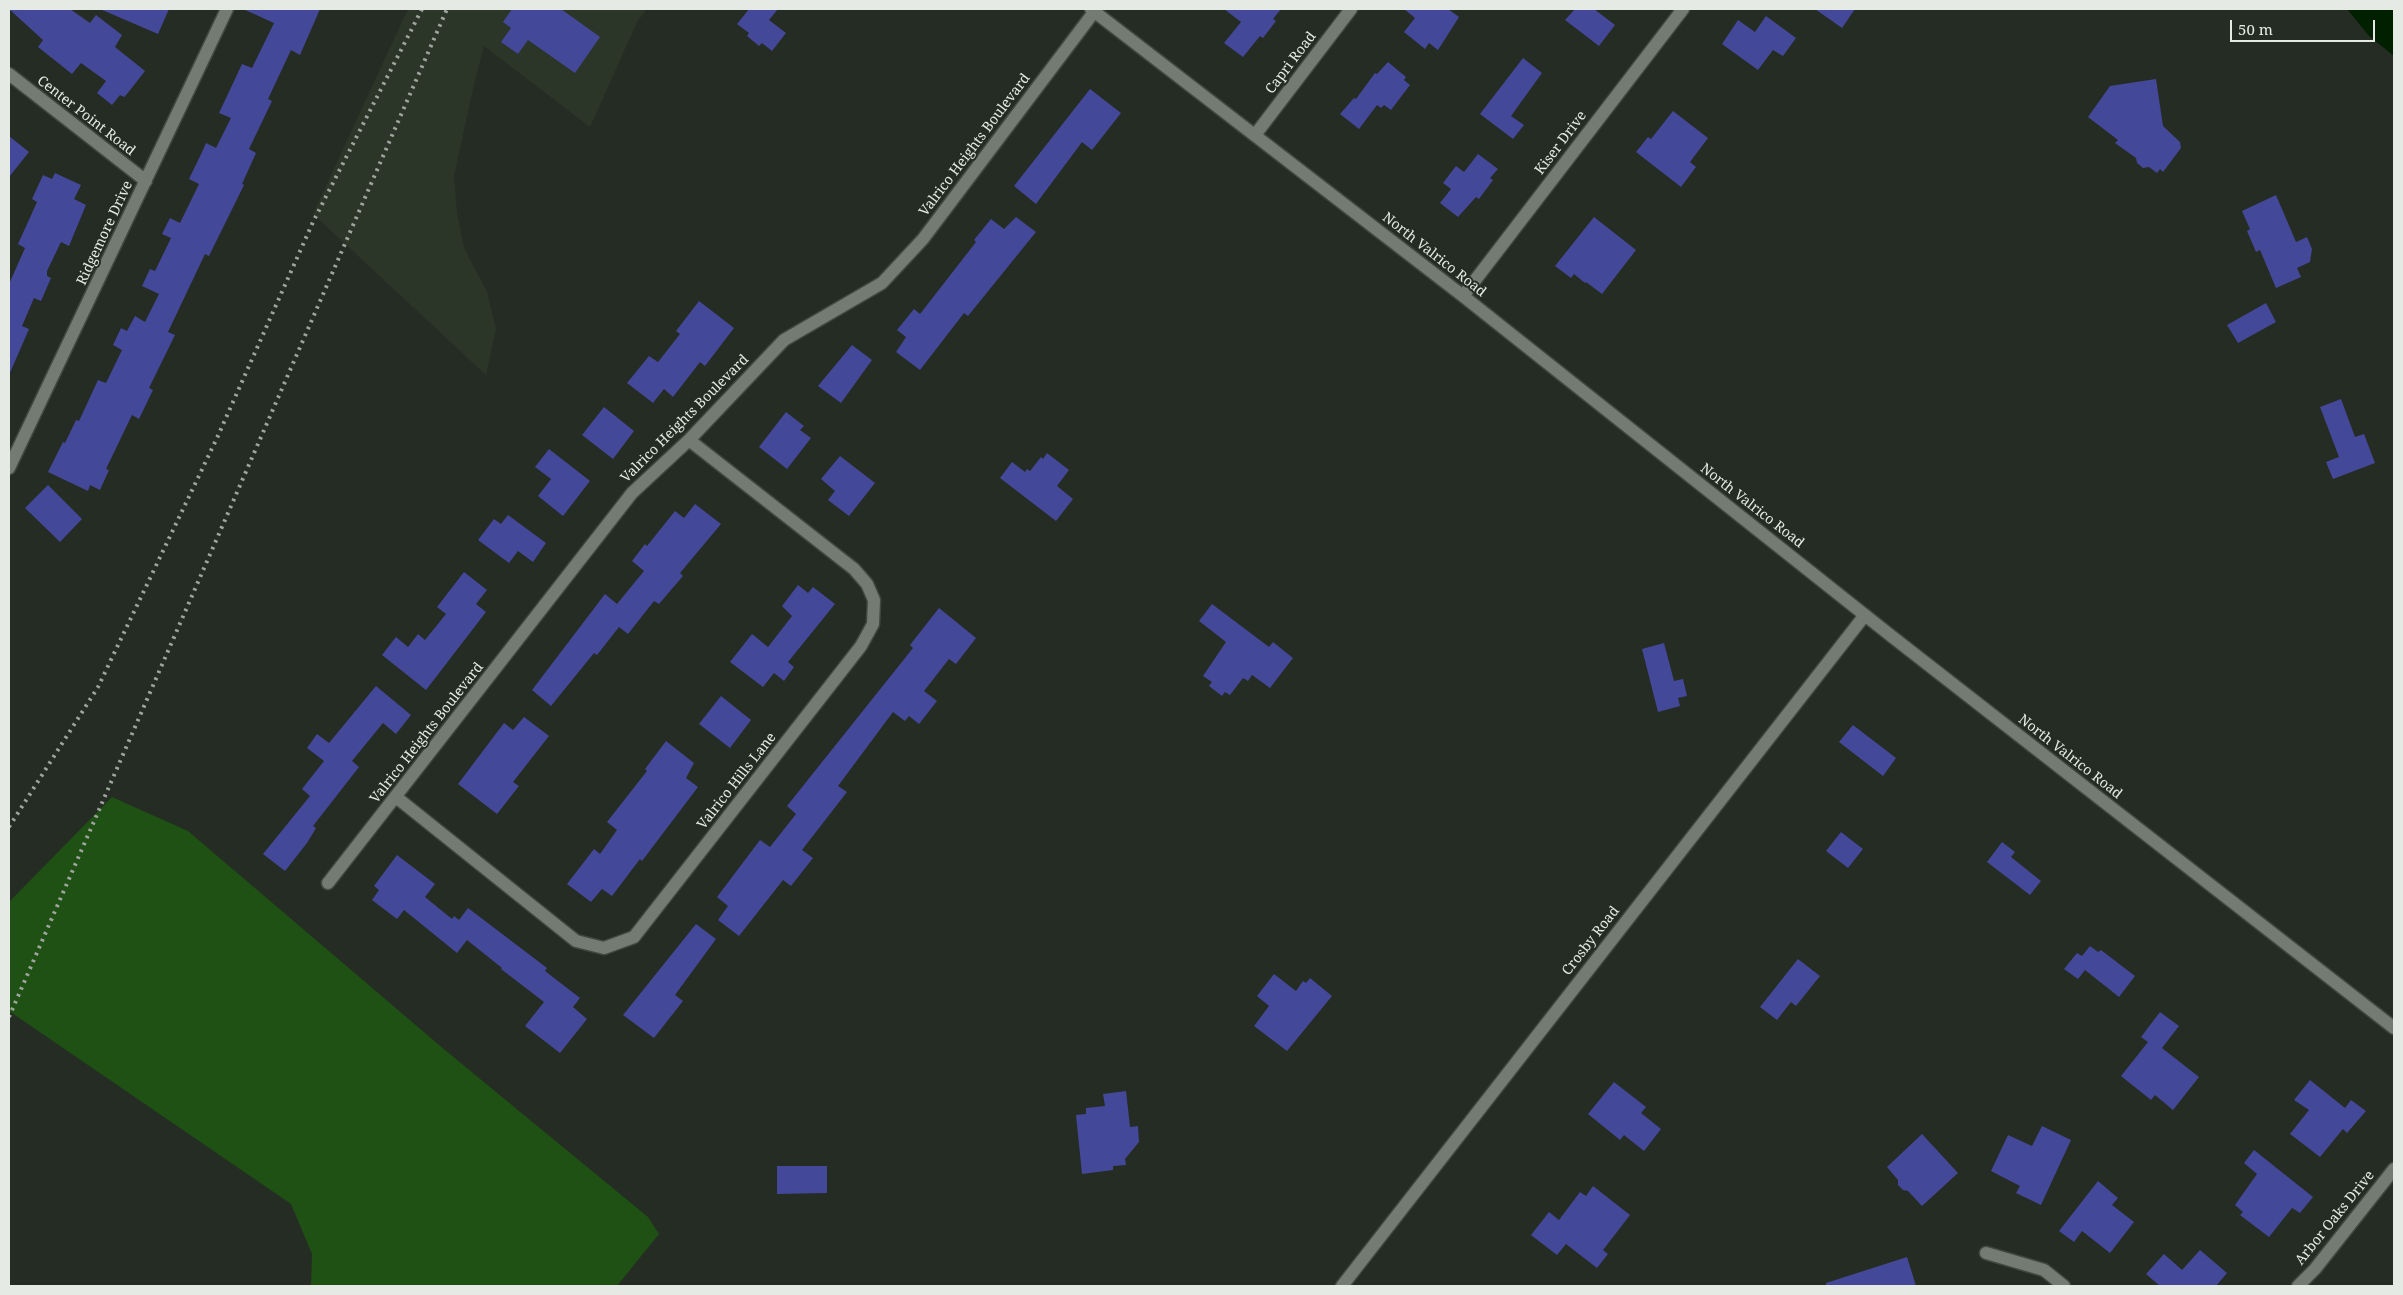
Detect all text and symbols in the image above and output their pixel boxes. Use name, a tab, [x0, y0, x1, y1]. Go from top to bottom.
scale bar	[2233, 10, 2378, 42]
text: 50 m	[2238, 19, 2273, 39]
street label: Capri Road	[1262, 29, 1320, 97]
street label: Valrico Heights Boulevard	[916, 70, 1034, 220]
street label: Center Point Road	[34, 72, 138, 160]
street label: Kiser Drive	[1532, 108, 1590, 178]
street label: Ridgemore Drive	[73, 178, 137, 288]
street label: North Valrico Road	[1379, 209, 1489, 301]
street label: Valrico Heights Boulevard	[618, 352, 752, 486]
street label: North Valrico Road	[1697, 460, 1807, 552]
street label: Valrico Heights Boulevard	[367, 659, 487, 807]
street label: North Valrico Road	[2015, 711, 2125, 803]
street label: Valrico Hills Lane	[694, 729, 780, 833]
street label: Crosby Road	[1559, 903, 1623, 979]
street label: Arbor Oaks Drive	[2292, 1167, 2378, 1269]

